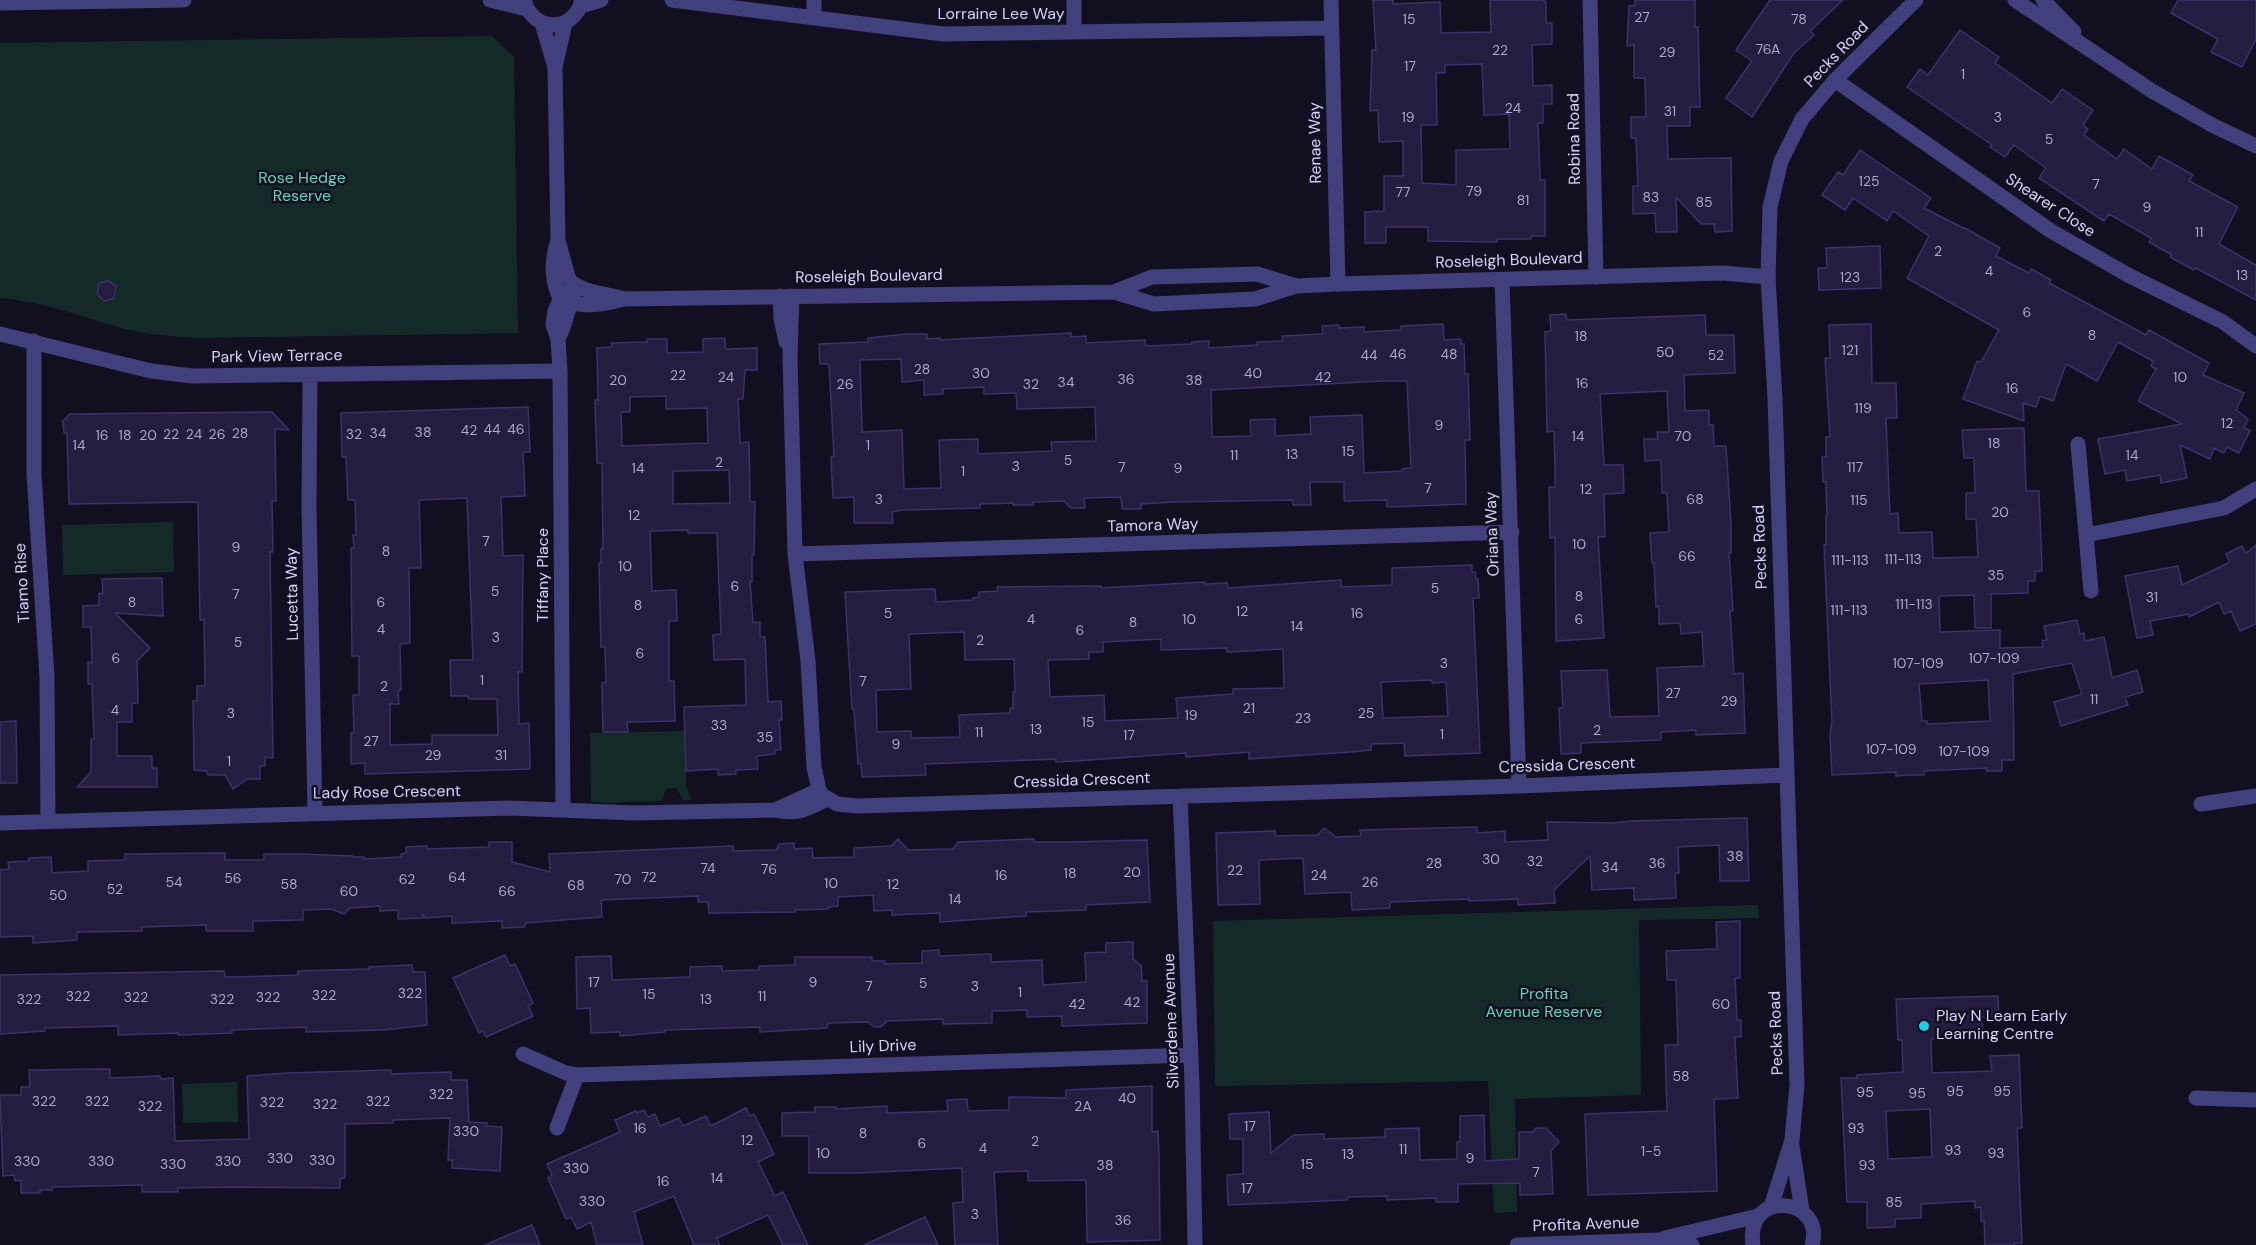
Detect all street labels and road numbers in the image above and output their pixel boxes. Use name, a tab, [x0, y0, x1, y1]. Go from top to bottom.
street label: Lorraine Lee Way	[937, 5, 1065, 25]
street label: Pecks Road	[1801, 18, 1873, 92]
street label: Robina Road	[1565, 93, 1585, 185]
street label: Renae Way	[1306, 102, 1326, 184]
street label: Shearer Close	[2002, 170, 2098, 242]
street label: Roseleigh Boulevard	[1435, 249, 1583, 273]
street label: Roseleigh Boulevard	[795, 266, 943, 288]
street label: Park View Terrace	[211, 346, 343, 368]
street label: Oriana Way	[1482, 491, 1504, 577]
street label: Pecks Road	[1750, 505, 1772, 589]
street label: Tamora Way	[1107, 515, 1199, 537]
street label: Tiffany Place	[534, 528, 554, 622]
street label: Tiamo Rise	[11, 543, 35, 623]
street label: Lucetta Way	[283, 547, 303, 641]
street label: Cressida Crescent	[1498, 754, 1636, 778]
street label: Cressida Crescent	[1013, 769, 1151, 793]
street label: Lady Rose Crescent	[313, 782, 461, 804]
street label: Silverdene Avenue	[1160, 953, 1184, 1089]
street label: Pecks Road	[1766, 991, 1788, 1075]
street label: Lily Drive	[849, 1036, 917, 1058]
street label: Profita Avenue	[1532, 1214, 1640, 1236]

